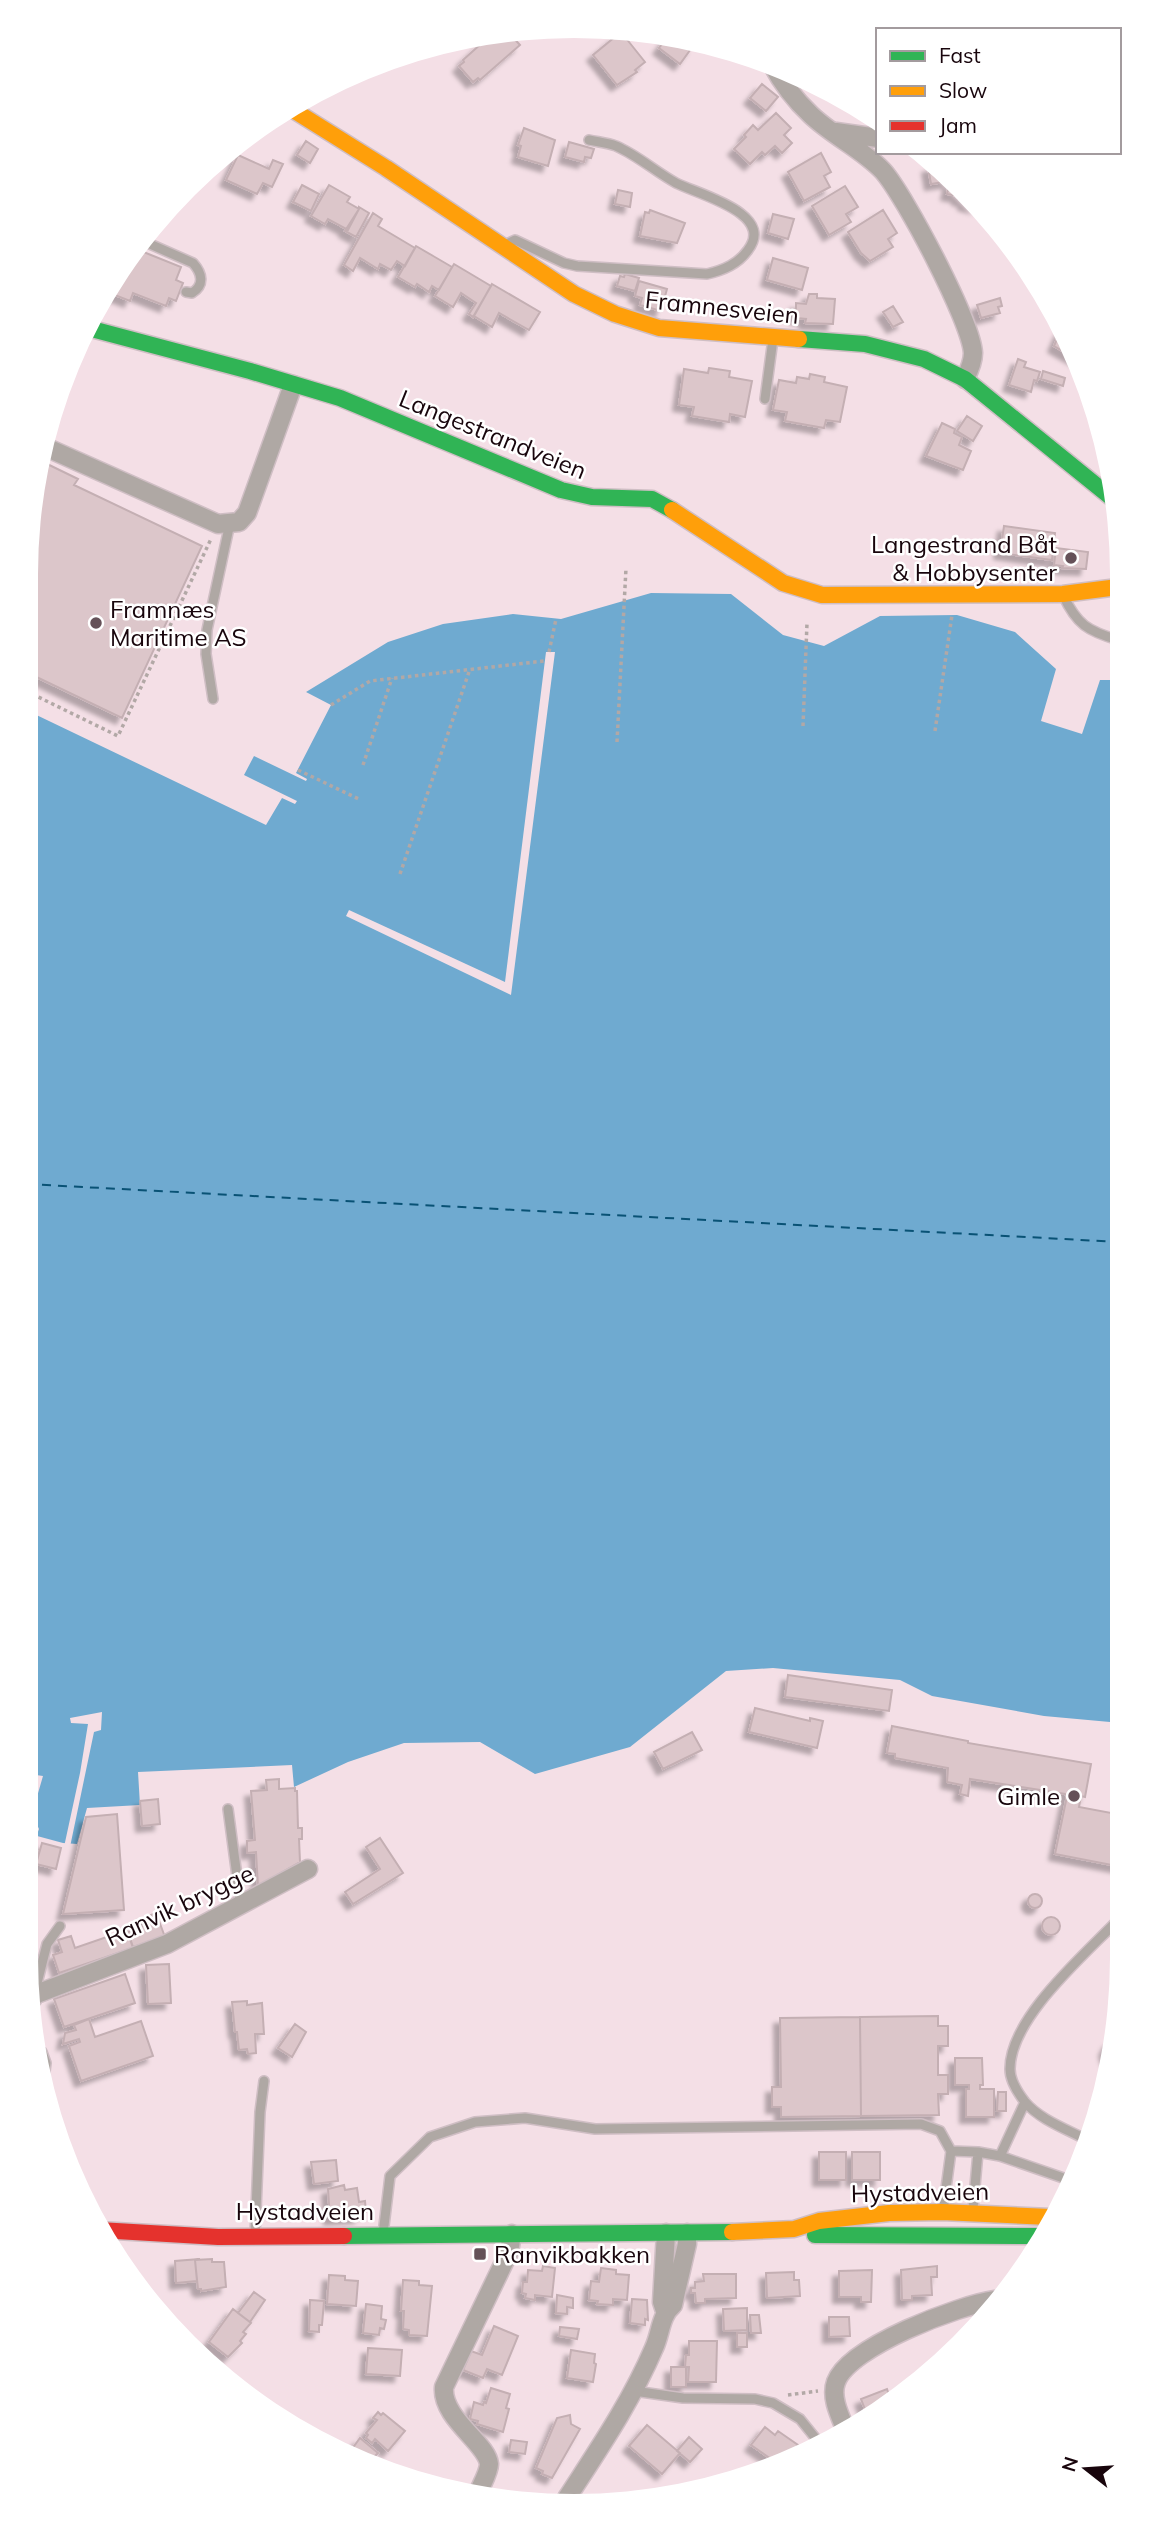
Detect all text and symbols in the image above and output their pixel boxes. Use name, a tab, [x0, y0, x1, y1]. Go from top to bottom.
legend	[876, 28, 1121, 154]
text: Fast	[939, 42, 981, 68]
text: Slow	[939, 77, 987, 103]
text: Jam	[939, 112, 977, 138]
street label: Framnesveien	[644, 284, 800, 330]
street label: Langestrandveien	[395, 383, 591, 485]
place label: Langestrand Båt & Hobbysenter	[871, 529, 1057, 587]
marker: Langestrand Båt & Hobbysenter	[1063, 550, 1079, 566]
place label: Framnæs Maritime AS	[110, 594, 246, 652]
marker: Framnæs Maritime AS	[88, 615, 104, 631]
place label: Gimle	[997, 1781, 1060, 1811]
marker: Gimle	[1066, 1788, 1082, 1804]
street label: Ranvik brygge	[100, 1858, 258, 1952]
street label: Hystadveien	[851, 2176, 989, 2208]
street label: Hystadveien	[236, 2196, 374, 2226]
place label: Ranvikbakken	[494, 2239, 650, 2269]
marker: Ranvikbakken	[472, 2246, 488, 2262]
north arrow	[1051, 2434, 1121, 2504]
text: N	[1056, 2454, 1083, 2474]

